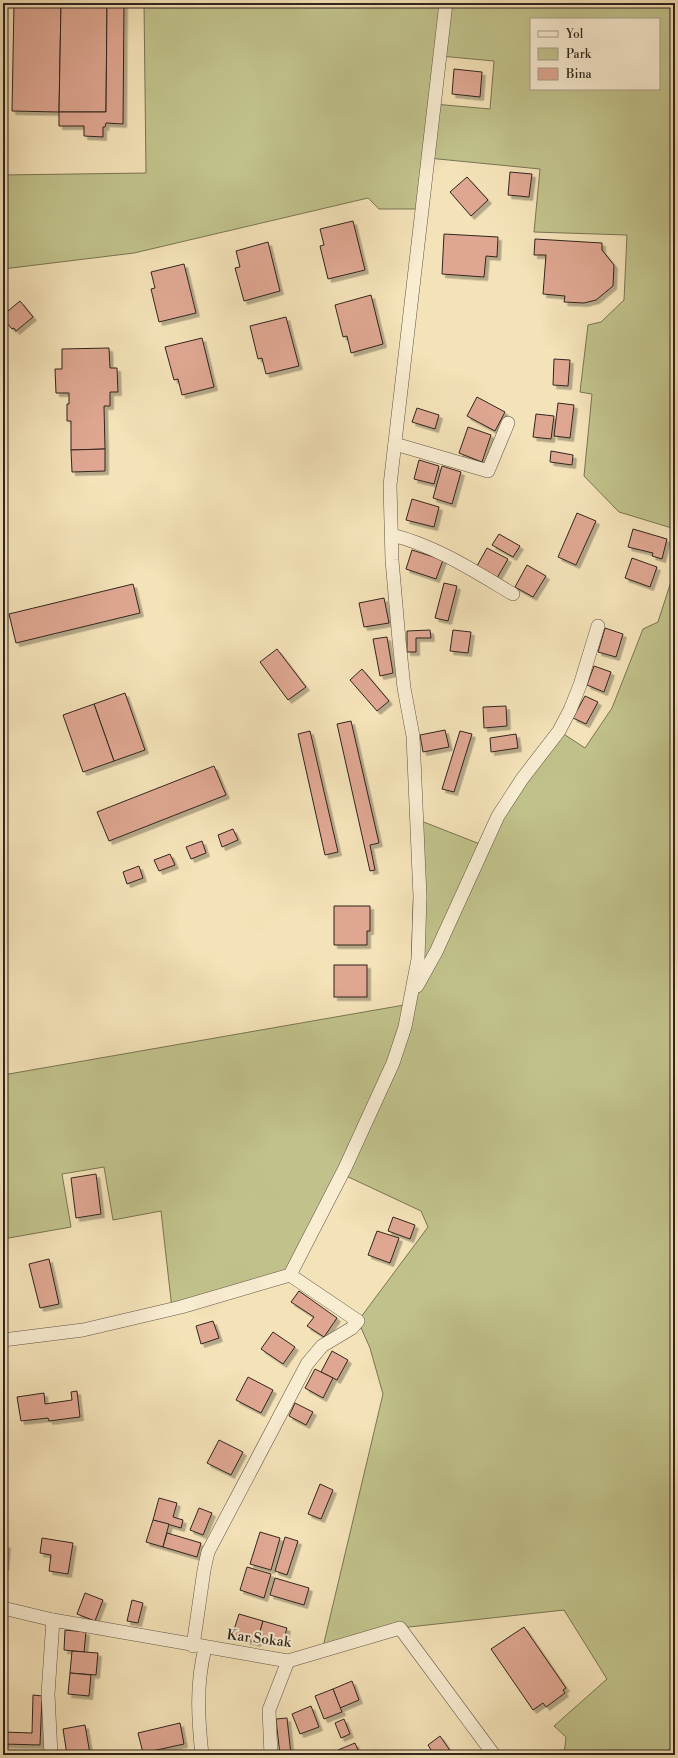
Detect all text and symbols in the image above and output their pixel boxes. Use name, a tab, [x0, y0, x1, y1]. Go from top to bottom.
legend	[530, 18, 660, 90]
text: Yol	[565, 27, 584, 42]
text: Park	[566, 47, 592, 62]
text: Bina	[565, 67, 593, 82]
street label: Kar Sokak	[226, 1626, 293, 1652]

